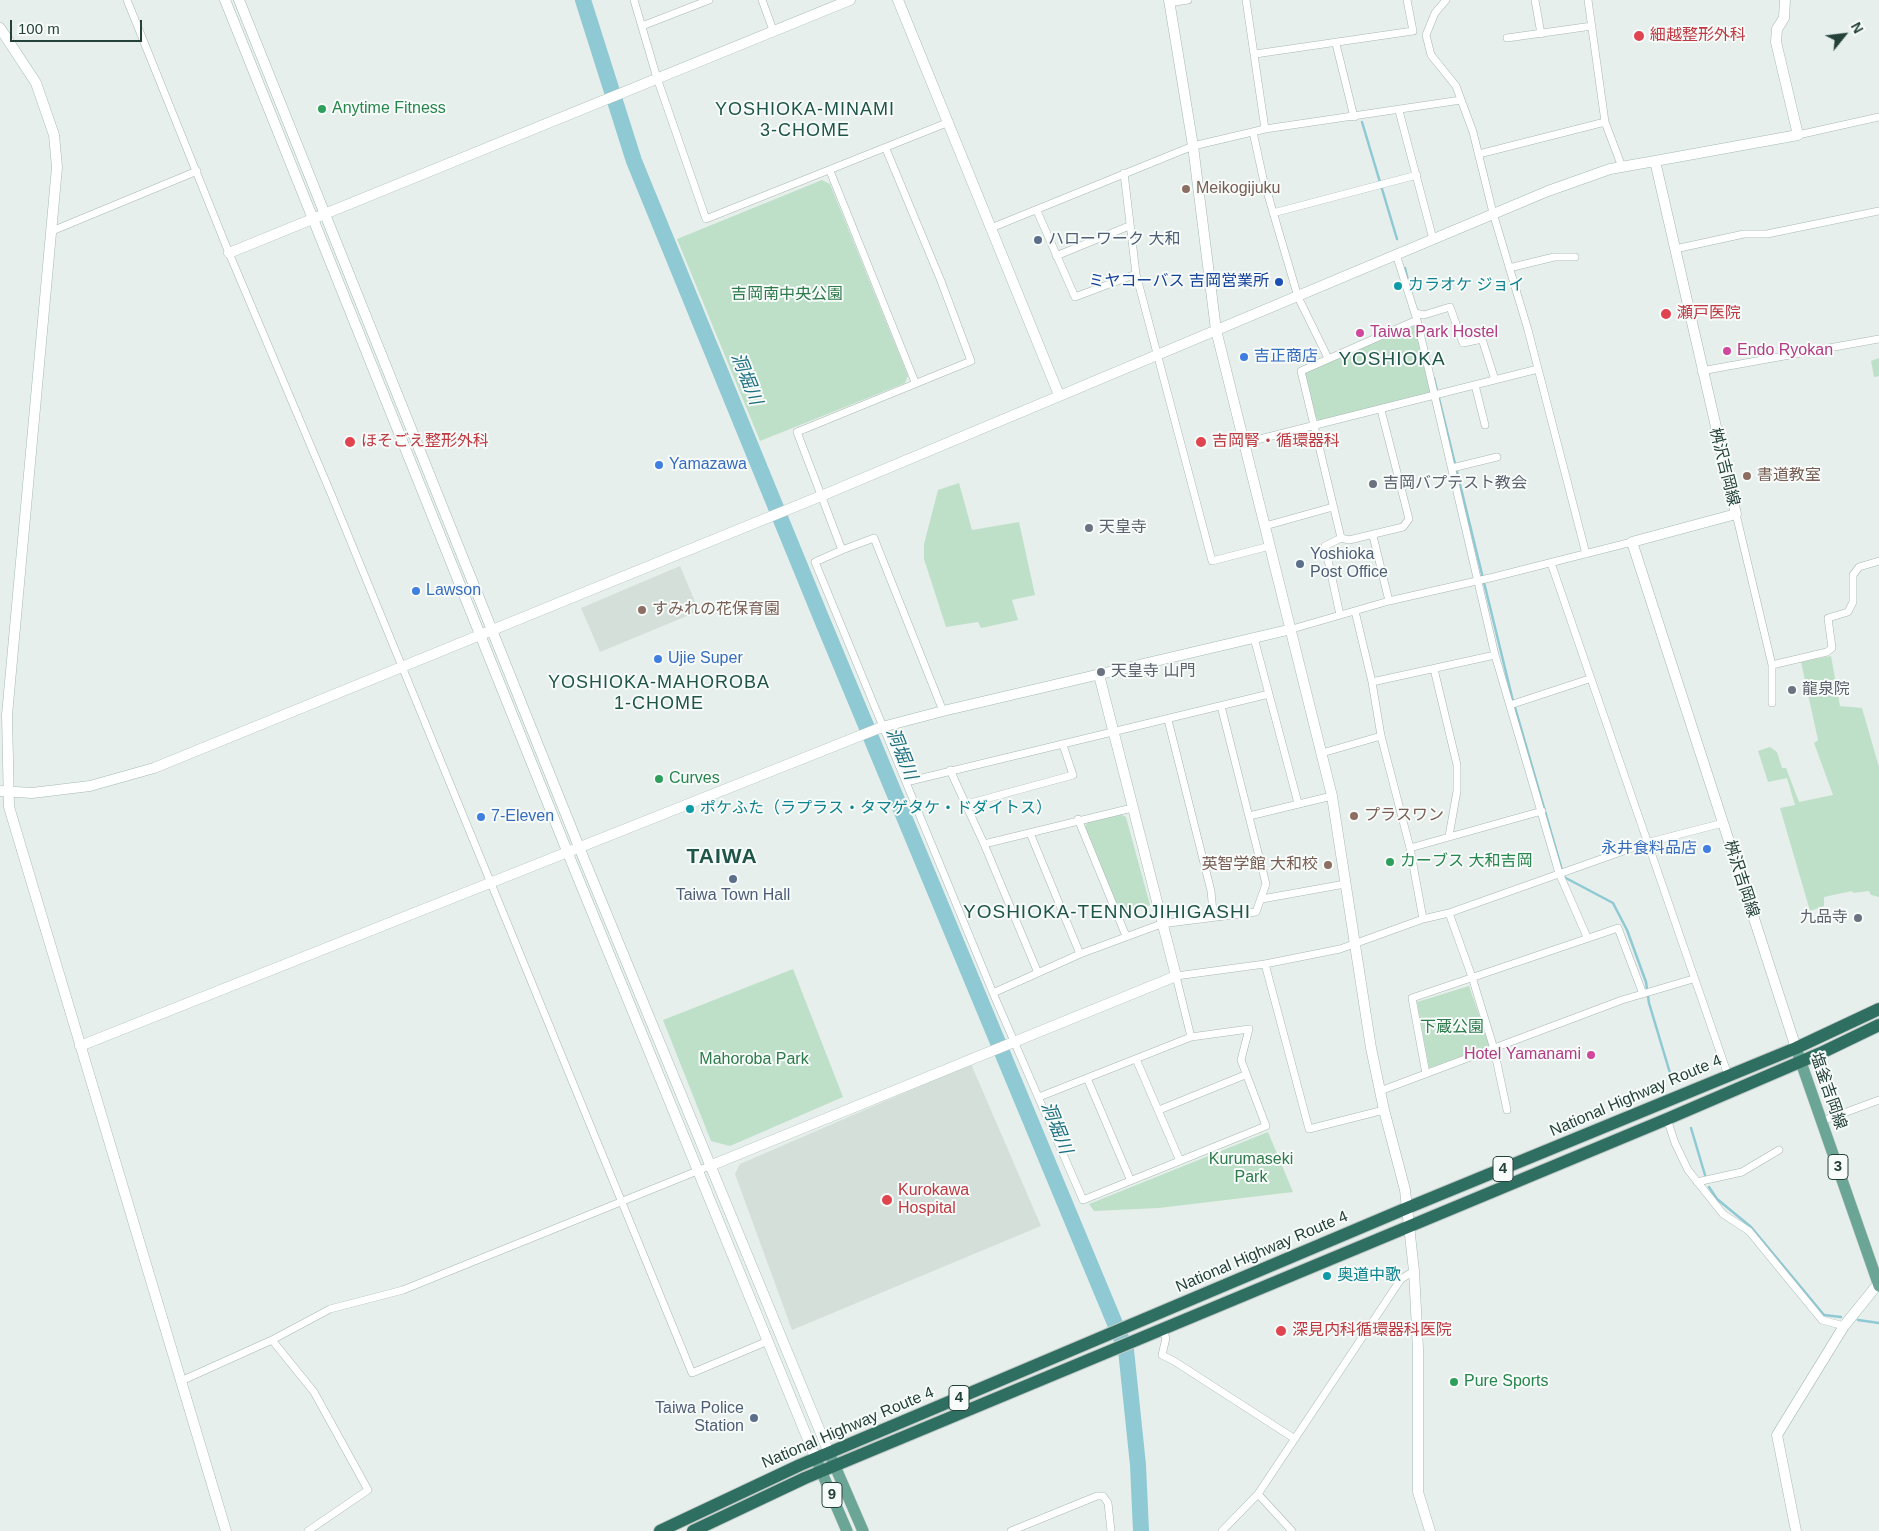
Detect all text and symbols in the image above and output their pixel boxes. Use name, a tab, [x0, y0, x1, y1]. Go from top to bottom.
scale bar	[12, 10, 145, 42]
north arrow	[1819, 10, 1869, 60]
text: N	[1848, 19, 1867, 36]
text: 100 m	[18, 20, 60, 37]
place label: 細越整形外科	[1650, 26, 1746, 46]
marker: 細越整形外科	[1632, 29, 1646, 43]
place label: Anytime Fitness	[332, 99, 446, 119]
district label: YOSHIOKA-MINAMI 3-CHOME	[713, 99, 897, 142]
marker: Anytime Fitness	[316, 103, 328, 115]
place label: Meikogijuku	[1196, 179, 1280, 199]
marker: Meikogijuku	[1180, 183, 1192, 195]
place label: ハローワーク 大和	[1048, 230, 1180, 250]
marker: ハローワーク 大和	[1032, 234, 1044, 246]
place label: ミヤコーバス 吉岡営業所	[1089, 272, 1269, 292]
marker: ミヤコーバス 吉岡営業所	[1273, 276, 1285, 288]
place label: カラオケ ジョイ	[1408, 276, 1524, 296]
marker: カラオケ ジョイ	[1392, 280, 1404, 292]
park label: 吉岡南中央公園	[731, 285, 843, 305]
place label: 瀬戸医院	[1677, 304, 1741, 324]
marker: 瀬戸医院	[1659, 307, 1673, 321]
place label: Taiwa Park Hostel	[1370, 323, 1498, 343]
marker: Taiwa Park Hostel	[1354, 327, 1366, 339]
place label: Endo Ryokan	[1737, 341, 1833, 361]
marker: Endo Ryokan	[1721, 345, 1733, 357]
place label: 吉正商店	[1254, 347, 1318, 367]
district label: YOSHIOKA	[1337, 349, 1447, 371]
water label: 洞堀川	[726, 350, 766, 408]
marker: 吉正商店	[1238, 351, 1250, 363]
street label: 桝沢吉岡線	[1705, 426, 1743, 508]
place label: ほそごえ整形外科	[361, 432, 489, 452]
place label: 吉岡腎・循環器科	[1212, 432, 1340, 452]
marker: ほそごえ整形外科	[343, 435, 357, 449]
marker: 吉岡腎・循環器科	[1194, 435, 1208, 449]
place label: Yamazawa	[669, 455, 747, 475]
marker: Yamazawa	[653, 459, 665, 471]
place label: 書道教室	[1757, 466, 1821, 486]
marker: 書道教室	[1741, 470, 1753, 482]
place label: 吉岡バプテスト教会	[1383, 474, 1527, 494]
marker: 吉岡バプテスト教会	[1367, 478, 1379, 490]
place label: 天皇寺	[1099, 518, 1147, 538]
marker: 天皇寺	[1083, 522, 1095, 534]
place label: Yoshioka Post Office	[1310, 545, 1388, 583]
marker: Yoshioka Post Office	[1294, 558, 1306, 570]
place label: Lawson	[426, 581, 481, 601]
marker: Lawson	[410, 585, 422, 597]
place label: すみれの花保育園	[652, 600, 780, 620]
marker: すみれの花保育園	[636, 604, 648, 616]
place label: Ujie Super	[668, 649, 743, 669]
marker: Ujie Super	[652, 653, 664, 665]
place label: 天皇寺 山門	[1111, 662, 1195, 682]
marker: 天皇寺 山門	[1095, 666, 1107, 678]
district label: YOSHIOKA-MAHOROBA 1-CHOME	[546, 672, 772, 714]
place label: 龍泉院	[1802, 680, 1850, 700]
marker: 龍泉院	[1786, 684, 1798, 696]
water label: 洞堀川	[881, 725, 921, 783]
place label: Curves	[669, 769, 720, 789]
marker: Curves	[653, 773, 665, 785]
place label: ポケふた（ラプラス・タマゲタケ・ドダイトス）	[700, 799, 1052, 819]
marker: ポケふた（ラプラス・タマゲタケ・ドダイトス）	[684, 803, 696, 815]
place label: プラスワン	[1364, 806, 1444, 826]
place label: 7-Eleven	[491, 807, 554, 827]
marker: プラスワン	[1348, 810, 1360, 822]
marker: 7-Eleven	[475, 811, 487, 823]
street label: 桝沢吉岡線	[1720, 838, 1762, 920]
place label: 永井食料品店	[1601, 839, 1697, 859]
marker: 永井食料品店	[1701, 843, 1713, 855]
district label: TAIWA	[686, 844, 758, 870]
place label: カーブス 大和吉岡	[1400, 852, 1532, 872]
place label: 英智学館 大和校	[1202, 855, 1318, 875]
marker: カーブス 大和吉岡	[1384, 856, 1396, 868]
marker: 英智学館 大和校	[1322, 859, 1334, 871]
marker: Taiwa Town Hall	[727, 873, 739, 885]
place label: Taiwa Town Hall	[676, 886, 790, 906]
district label: YOSHIOKA-TENNOJIHIGASHI	[960, 902, 1254, 924]
place label: 九品寺	[1800, 908, 1848, 928]
marker: 九品寺	[1852, 912, 1864, 924]
park label: 下蔵公園	[1420, 1018, 1484, 1038]
place label: Hotel Yamanami	[1464, 1045, 1581, 1065]
marker: Hotel Yamanami	[1585, 1049, 1597, 1061]
park label: Mahoroba Park	[699, 1050, 809, 1070]
street label: 塩釜吉岡線	[1806, 1050, 1850, 1132]
street label: National Highway Route 4	[1547, 1051, 1725, 1141]
water label: 洞堀川	[1036, 1099, 1076, 1157]
park label: Kurumaseki Park	[1209, 1150, 1293, 1188]
road number: 3	[1828, 1154, 1848, 1180]
road number: 4	[1493, 1156, 1513, 1182]
place label: Kurokawa Hospital	[898, 1181, 969, 1219]
marker: Kurokawa Hospital	[880, 1193, 894, 1207]
street label: National Highway Route 4	[1173, 1207, 1351, 1297]
place label: 奥道中歌	[1337, 1266, 1401, 1286]
marker: 奥道中歌	[1321, 1270, 1333, 1282]
place label: 深見内科循環器科医院	[1292, 1321, 1452, 1341]
marker: 深見内科循環器科医院	[1274, 1324, 1288, 1338]
place label: Pure Sports	[1464, 1372, 1548, 1392]
marker: Pure Sports	[1448, 1376, 1460, 1388]
street label: National Highway Route 4	[759, 1383, 937, 1473]
road number: 4	[949, 1386, 969, 1410]
place label: Taiwa Police Station	[655, 1399, 744, 1437]
marker: Taiwa Police Station	[748, 1412, 760, 1424]
road number: 9	[822, 1482, 842, 1508]

